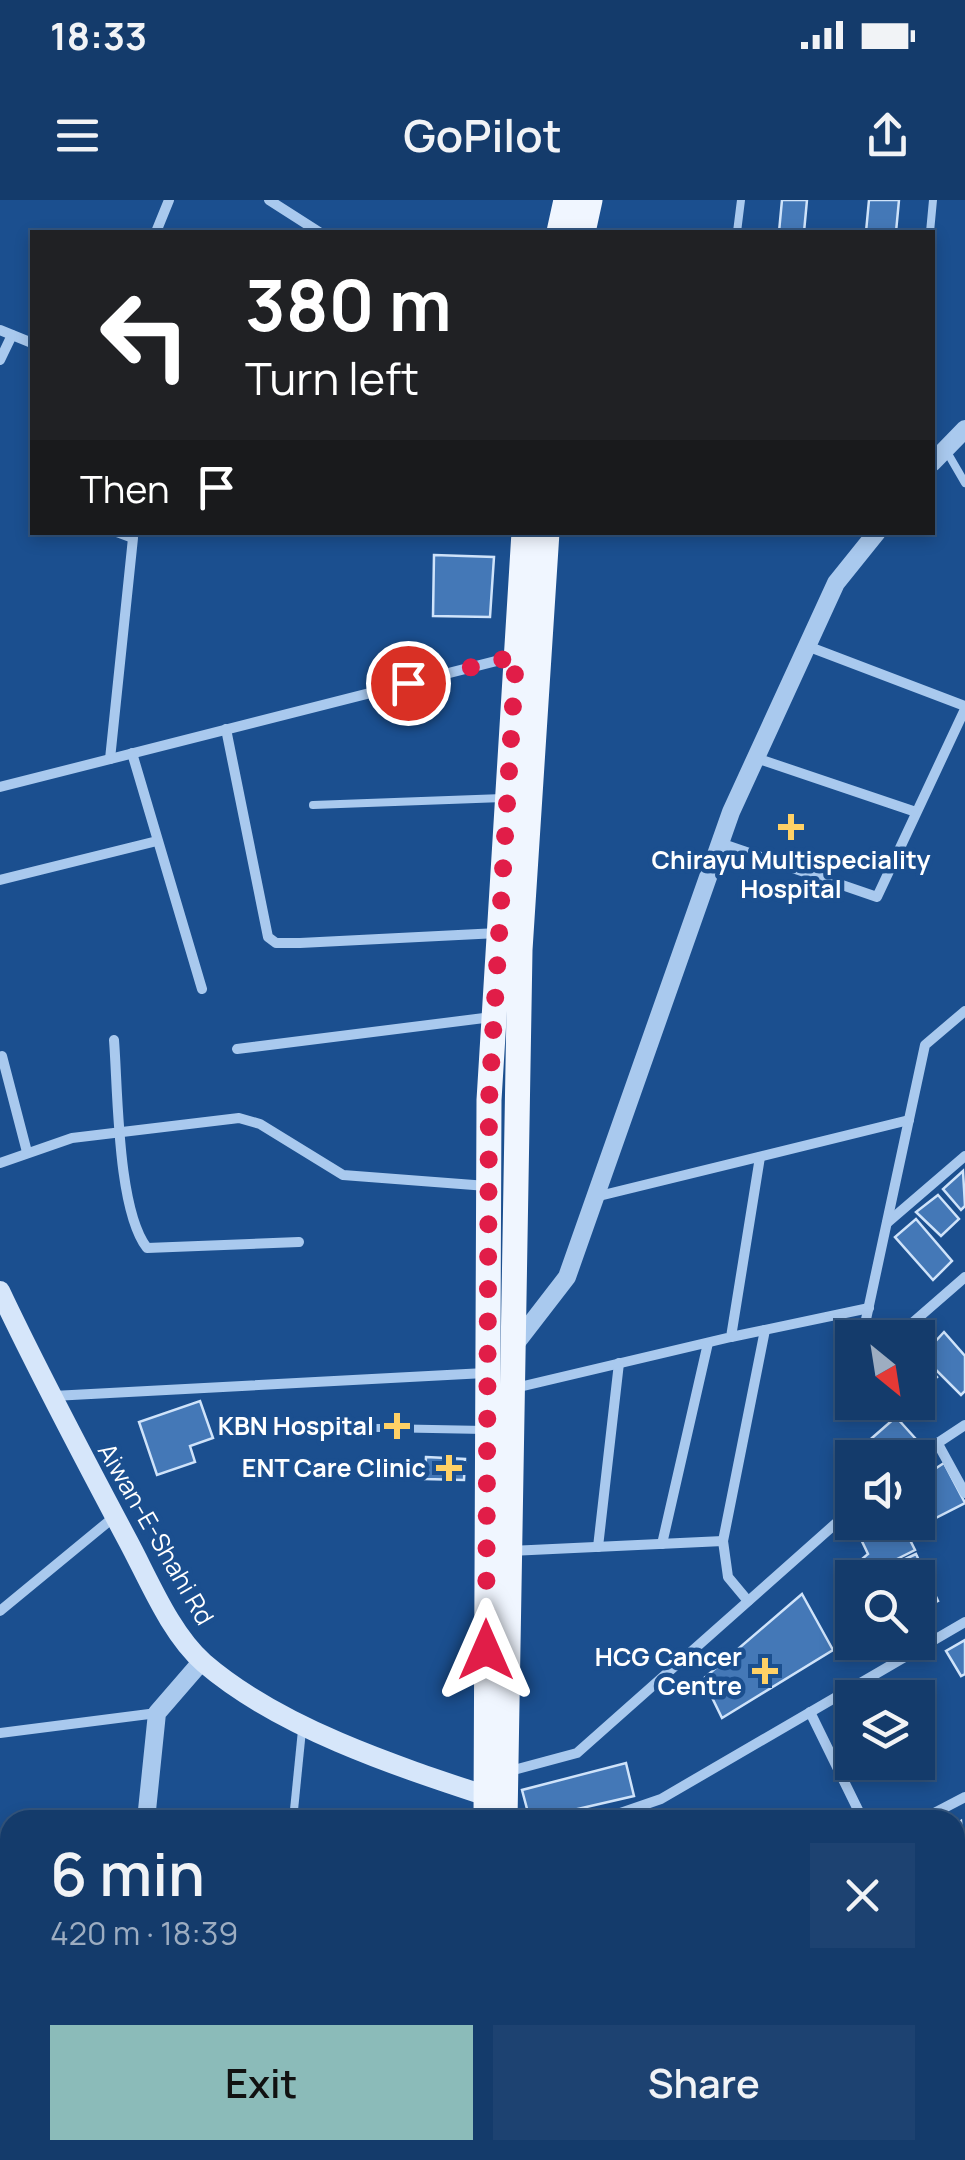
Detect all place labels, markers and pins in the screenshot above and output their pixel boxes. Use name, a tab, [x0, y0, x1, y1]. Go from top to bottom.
pin	[366, 641, 451, 726]
marker: Chirayu Multispeciality Hospital	[778, 814, 804, 840]
place label: Chirayu Multispeciality Hospital	[652, 842, 930, 906]
place label: KBN Hospital	[218, 1408, 374, 1443]
marker: KBN Hospital	[384, 1413, 410, 1439]
place label: ENT Care Clinic	[242, 1450, 426, 1485]
marker: ENT Care Clinic	[436, 1455, 462, 1481]
place label: HCG Cancer Centre	[595, 1639, 742, 1703]
marker: HCG Cancer Centre	[752, 1658, 778, 1684]

